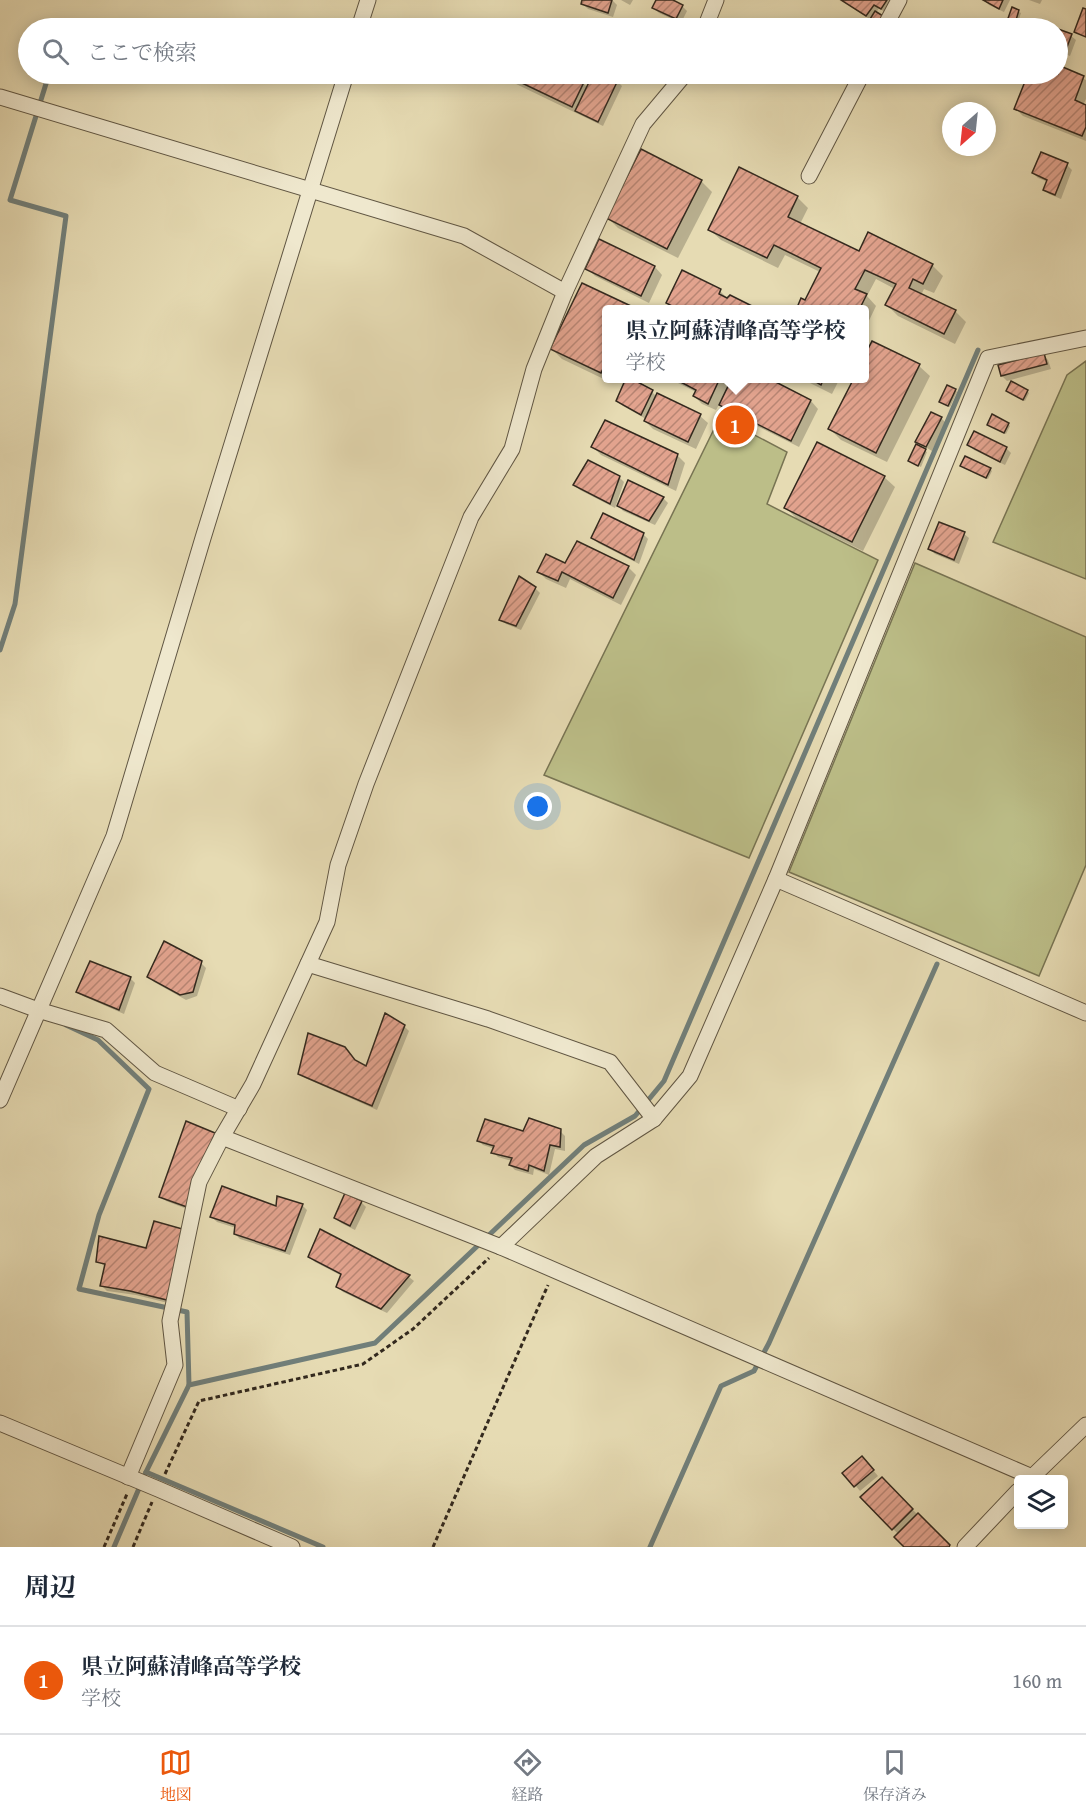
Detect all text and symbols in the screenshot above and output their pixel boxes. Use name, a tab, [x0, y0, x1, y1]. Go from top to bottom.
search box	[18, 18, 1068, 84]
icon: search	[39, 35, 72, 68]
text: ここで検索	[87, 36, 197, 68]
north arrow	[942, 102, 996, 156]
popup	[602, 305, 869, 383]
text: 県立阿蘇清峰高等学校	[625, 314, 846, 346]
text: 学校	[625, 347, 665, 376]
pin: 1	[716, 402, 754, 448]
your location	[523, 792, 552, 821]
map controls	[1014, 1475, 1068, 1529]
button: layers	[1014, 1475, 1068, 1529]
text: 周辺	[24, 1567, 76, 1606]
text: 県立阿蘇清峰高等学校	[81, 1650, 301, 1682]
text: 1	[38, 1666, 49, 1695]
text: 160 m	[1012, 1666, 1062, 1695]
text: 学校	[81, 1683, 121, 1712]
tab: 地図	[159, 1746, 192, 1806]
tab: 経路	[511, 1746, 544, 1806]
tab: 保存済み	[863, 1746, 927, 1806]

